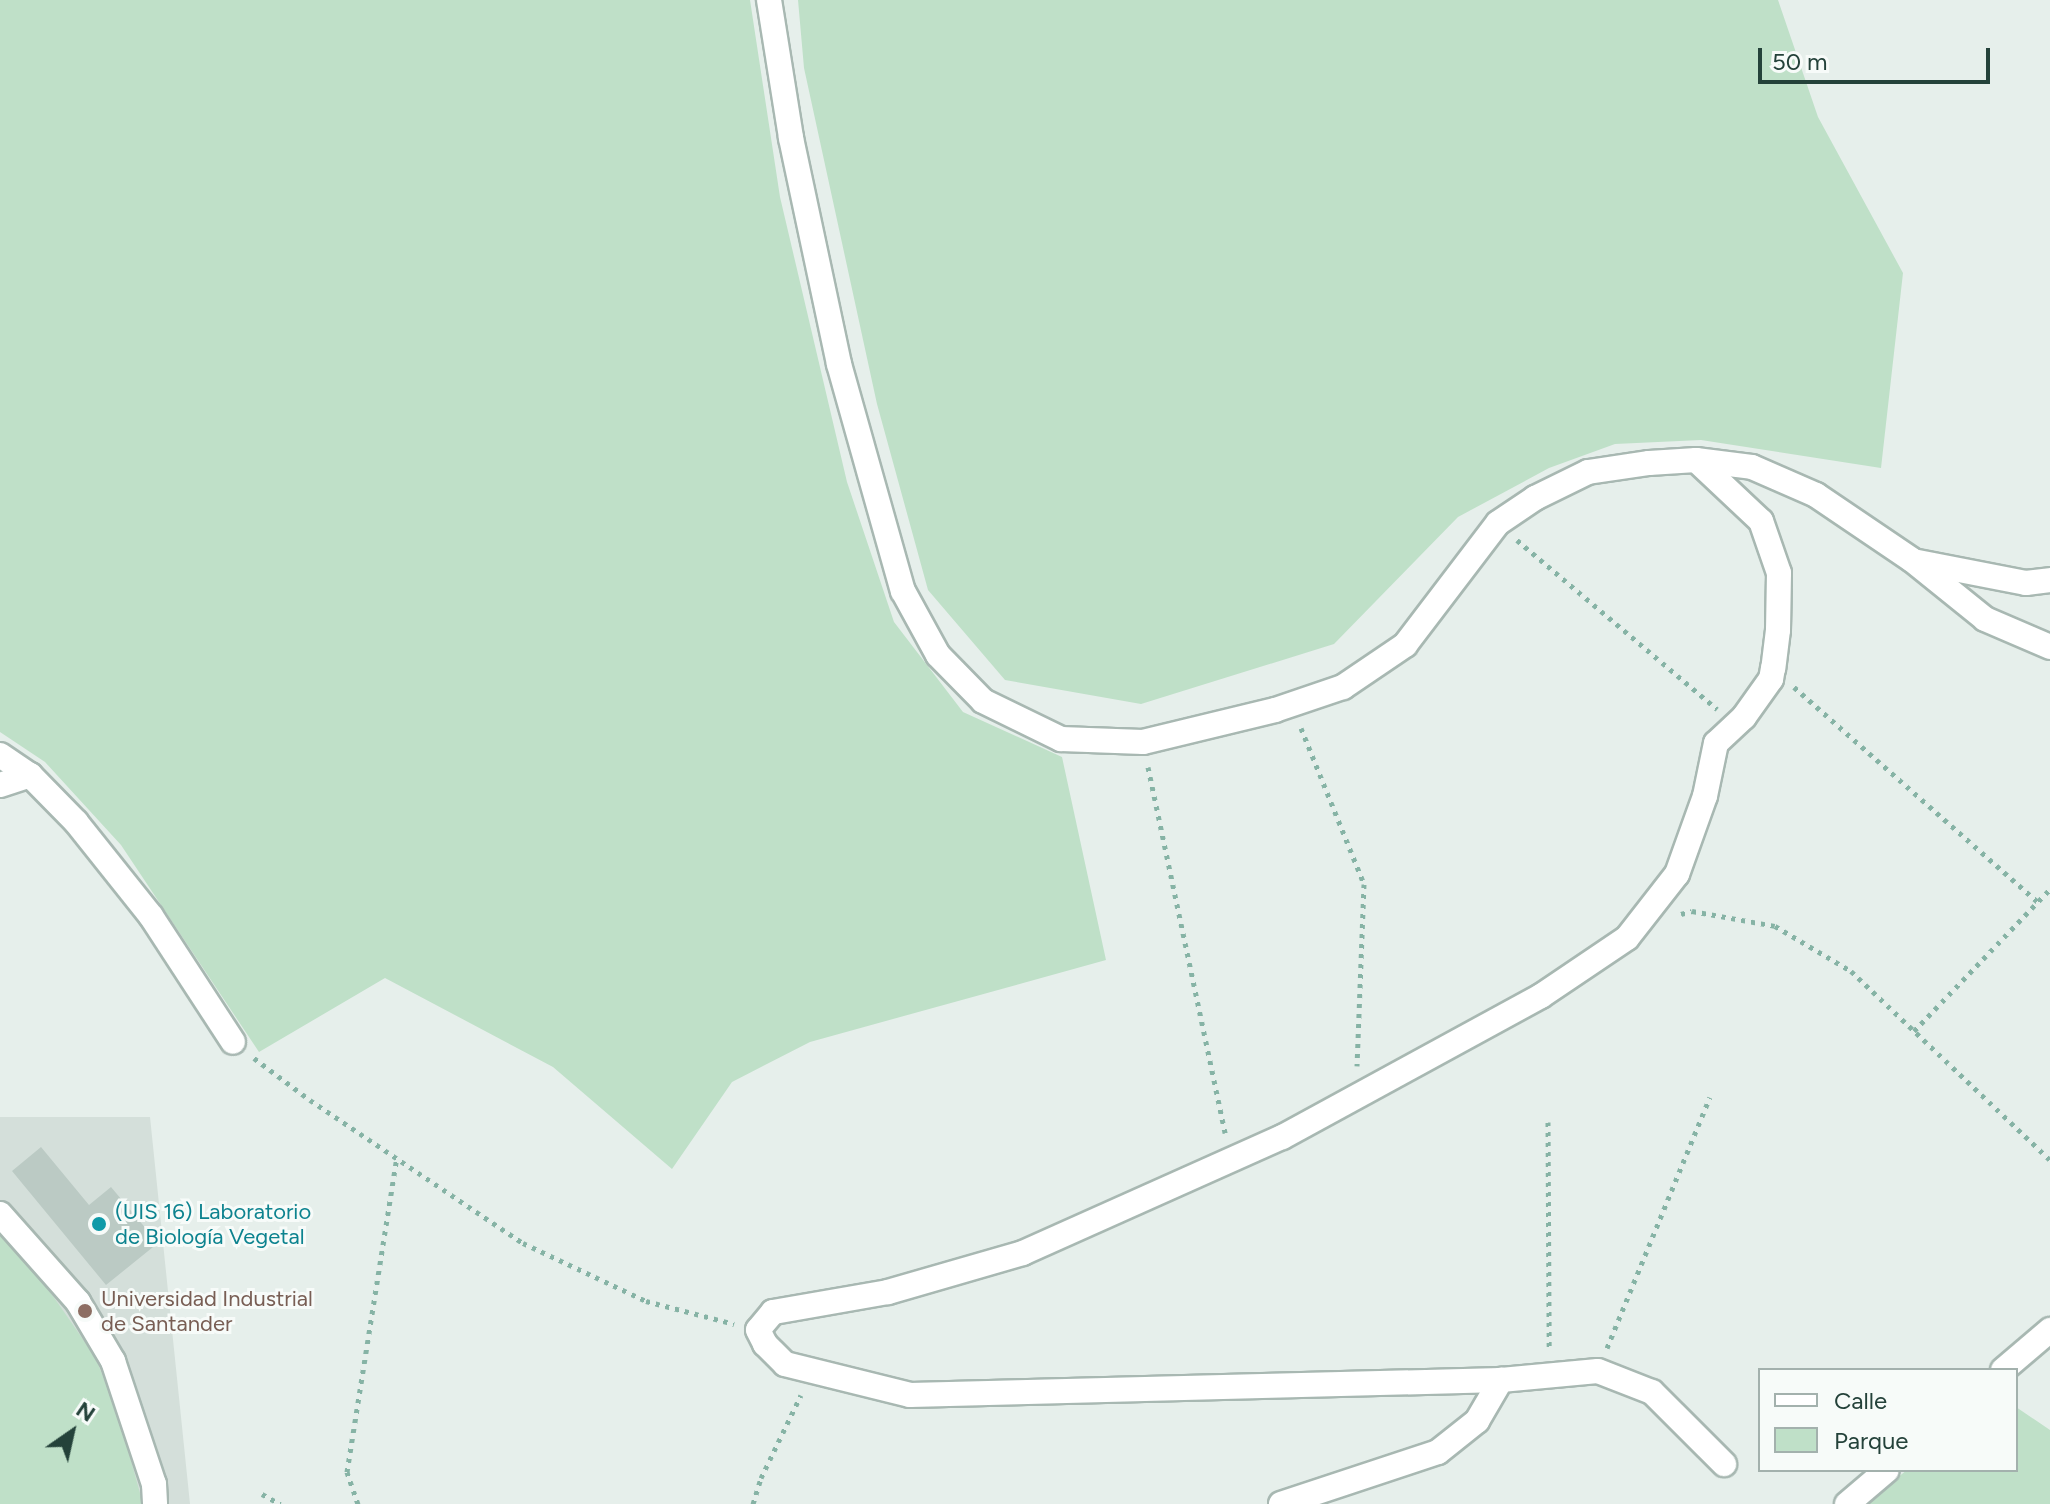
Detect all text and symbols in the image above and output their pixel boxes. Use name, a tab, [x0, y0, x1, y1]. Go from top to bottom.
scale bar	[1762, 32, 1994, 82]
text: 50 m	[1772, 47, 1828, 76]
place label: (UIS 16) Laboratorio de Biología Vegetal	[115, 1198, 311, 1250]
marker: (UIS 16) Laboratorio de Biología Vegetal	[90, 1215, 108, 1233]
place label: Universidad Industrial de Santander	[101, 1285, 313, 1336]
marker: Universidad Industrial de Santander	[76, 1302, 94, 1320]
legend	[1758, 1368, 2018, 1472]
text: Calle	[1834, 1386, 1887, 1415]
north arrow	[32, 1392, 112, 1472]
text: N	[71, 1396, 100, 1428]
text: Parque	[1834, 1426, 1908, 1455]

